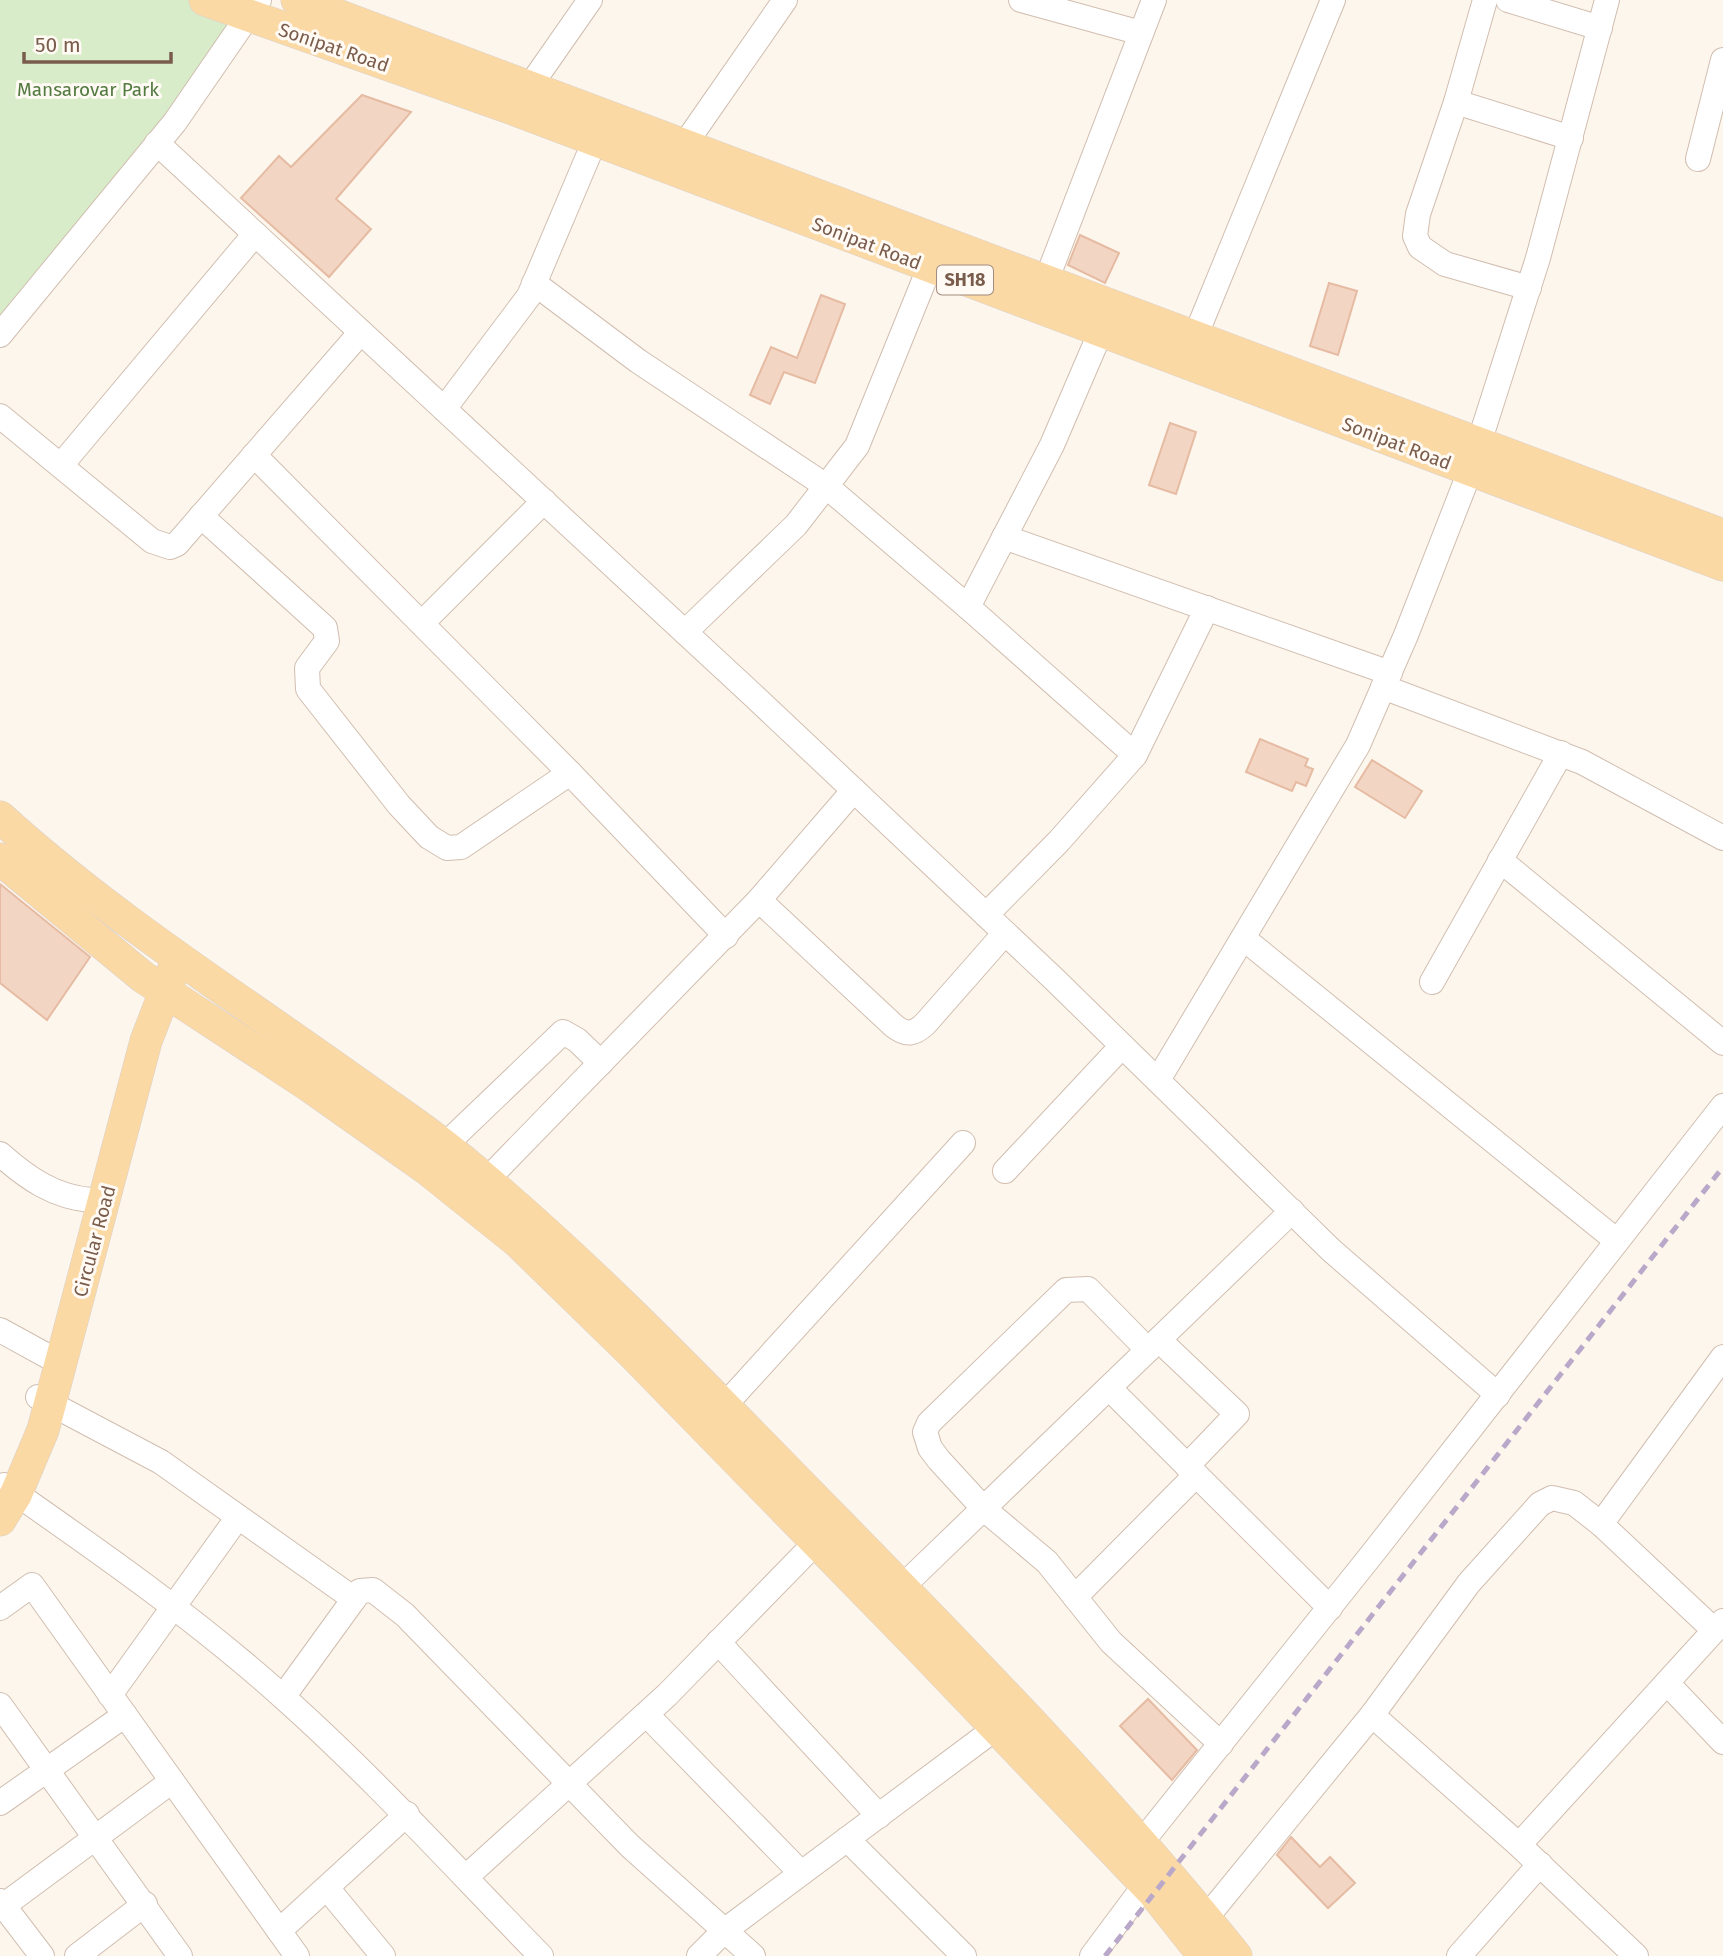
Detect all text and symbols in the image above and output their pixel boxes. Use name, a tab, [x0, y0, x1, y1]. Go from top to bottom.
street label: Sonipat Road	[276, 18, 392, 77]
scale bar	[24, 21, 172, 65]
text: 50 m	[35, 32, 81, 58]
park label: Mansarovar Park	[17, 78, 159, 101]
street label: Sonipat Road	[809, 212, 925, 275]
road number: SH18	[937, 266, 993, 294]
street label: Sonipat Road	[1339, 412, 1455, 475]
street label: Circular Road	[69, 1183, 120, 1300]

